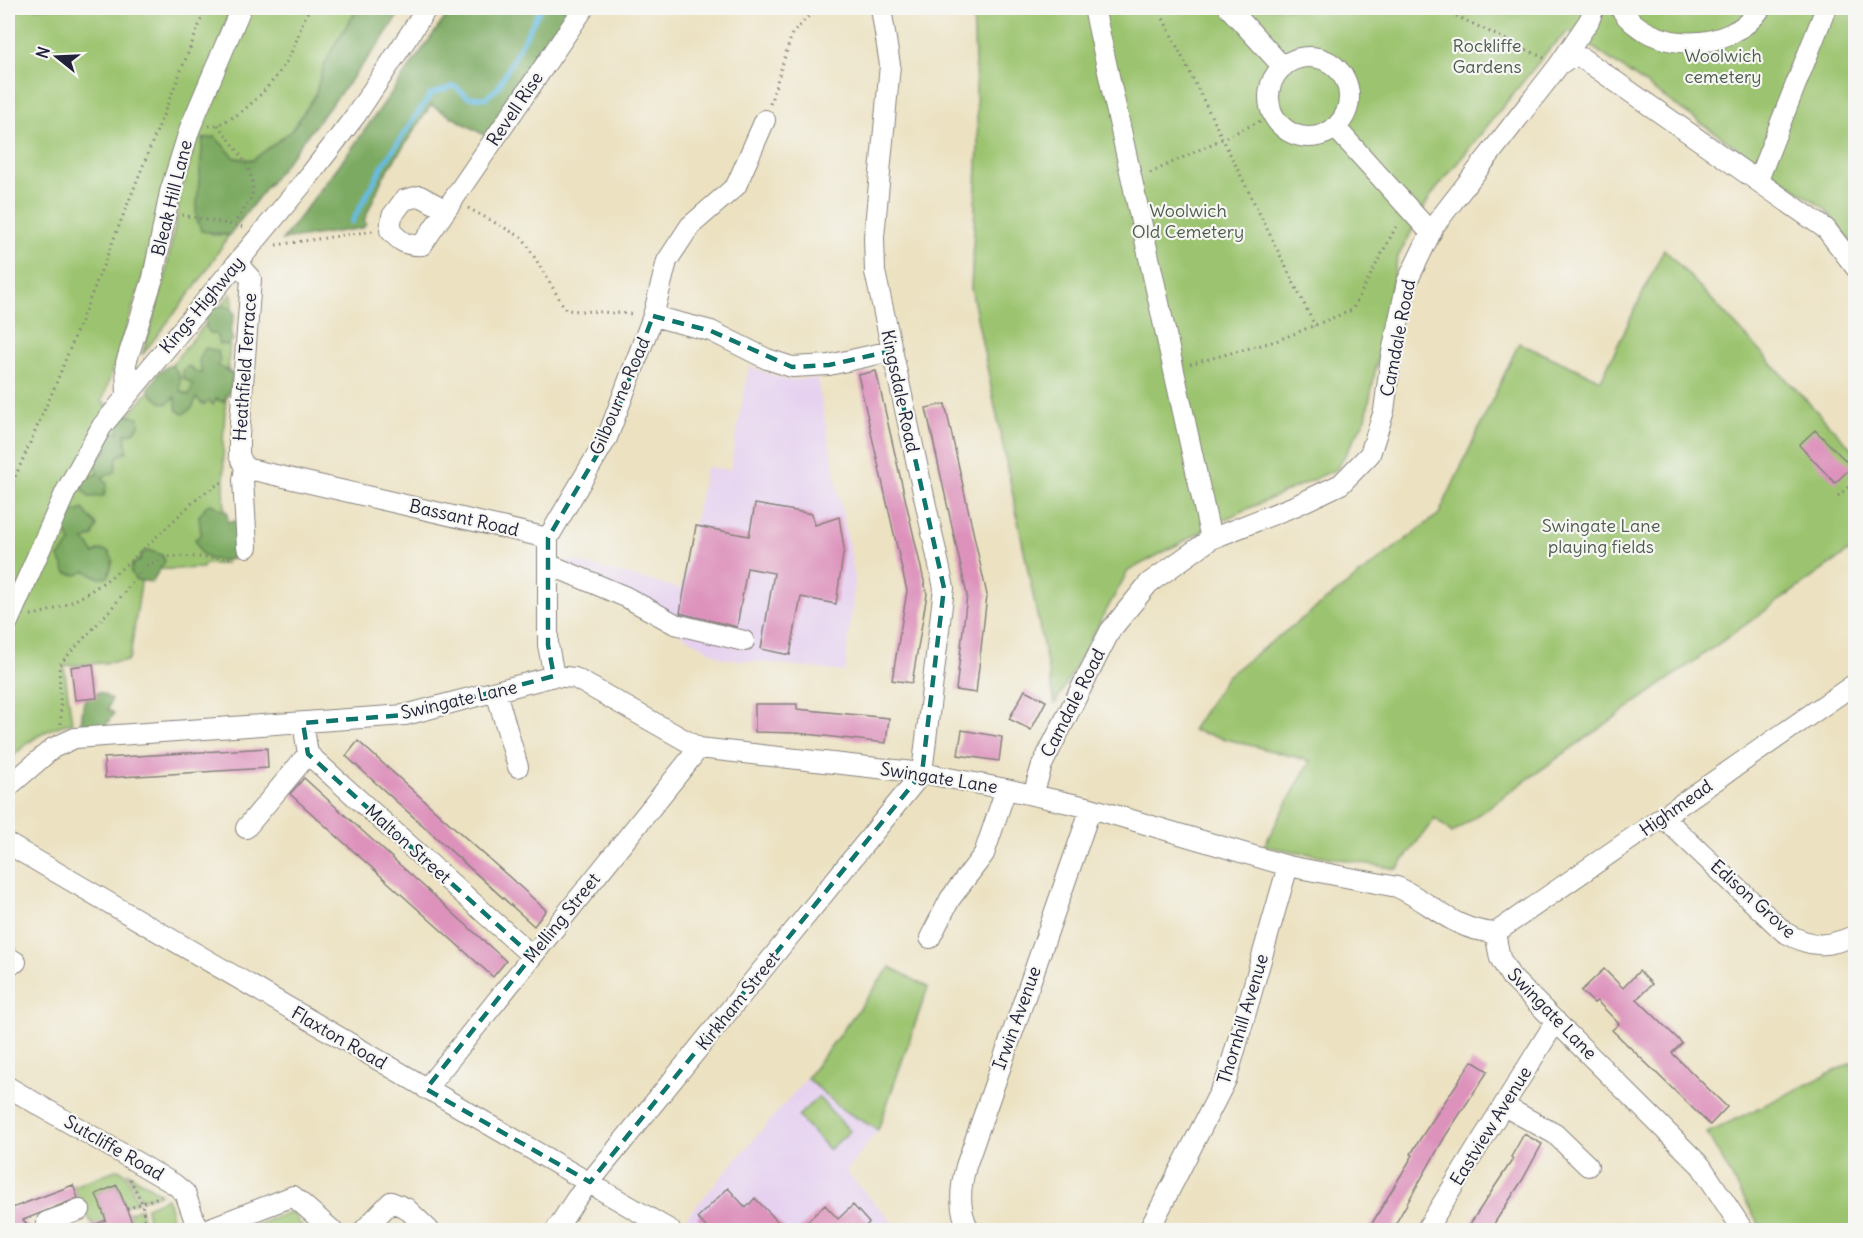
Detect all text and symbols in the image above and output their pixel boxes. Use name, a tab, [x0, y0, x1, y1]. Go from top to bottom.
north arrow	[27, 27, 87, 87]
park label: Rockliffe Gardens	[1452, 34, 1522, 78]
text: N	[32, 44, 54, 61]
park label: Woolwich cemetery	[1684, 44, 1762, 88]
street label: Revell Rise	[481, 67, 548, 150]
street label: Bleak Hill Lane	[146, 138, 197, 258]
park label: Woolwich Old Cemetery	[1132, 199, 1244, 243]
street label: Kings Highway	[154, 251, 249, 358]
street label: Camdale Road	[1375, 277, 1420, 398]
street label: Heathfield Terrace	[228, 292, 261, 442]
street label: Kingsdale Road	[876, 327, 925, 455]
street label: Gilbourne Road	[584, 333, 655, 458]
street label: Bassant Road	[407, 494, 521, 541]
park label: Swingate Lane playing fields	[1542, 514, 1660, 558]
street label: Camdale Road	[1035, 644, 1110, 761]
street label: Swingate Lane	[398, 675, 519, 724]
street label: Swingate Lane	[879, 757, 999, 798]
street label: Highmead	[1635, 774, 1717, 841]
street label: Malton Street	[361, 799, 456, 888]
street label: Edison Grove	[1706, 854, 1801, 943]
street label: Melling Street	[518, 868, 605, 967]
street label: Kirkham Street	[691, 947, 784, 1055]
street label: Thornhill Avenue	[1212, 951, 1273, 1087]
street label: Irwin Avenue	[987, 963, 1046, 1073]
street label: Swingate Lane	[1503, 963, 1602, 1064]
street label: Flaxton Road	[287, 1001, 391, 1074]
street label: Eastview Avenue	[1445, 1062, 1536, 1190]
street label: Sutcliffe Road	[60, 1110, 169, 1186]

